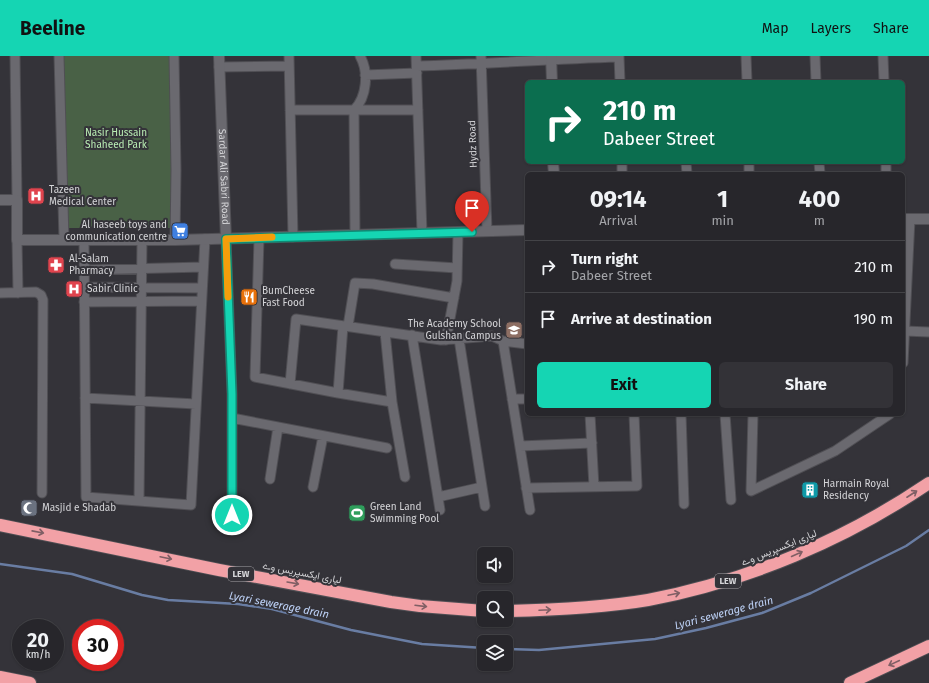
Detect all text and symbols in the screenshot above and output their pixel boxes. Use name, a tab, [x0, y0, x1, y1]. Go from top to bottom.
text: Beeline	[20, 17, 85, 40]
text: Map	[762, 20, 788, 37]
text: Layers	[810, 20, 851, 37]
text: Share	[873, 20, 909, 37]
text: 210 m	[603, 94, 677, 127]
icon: right	[537, 96, 589, 148]
street label: Hydz Road	[466, 120, 480, 168]
park label: Nasir Hussain Shaheed Park	[85, 127, 148, 151]
text: Dabeer Street	[603, 128, 715, 150]
street label: Sardar Ali Sabri Road	[216, 129, 231, 225]
place label: Tazeen Medical Center	[49, 184, 116, 208]
text: 09:14	[590, 185, 647, 213]
text: 1	[717, 185, 728, 213]
text: 400	[799, 185, 840, 213]
hospital icon: Tazeen Medical Center	[26, 186, 46, 206]
pin	[455, 191, 489, 232]
icon: arrive	[461, 197, 483, 219]
text: Arrival	[599, 213, 637, 228]
text: min	[711, 213, 734, 228]
text: m	[814, 213, 825, 228]
place label: Al haseeb toys and communication centre	[66, 219, 167, 243]
supermarket icon: Al haseeb toys and communication centre	[170, 221, 190, 241]
text: Turn right	[571, 250, 638, 268]
place label: Al-Salam Pharmacy	[69, 253, 114, 277]
pharmacy icon: Al-Salam Pharmacy	[46, 255, 66, 275]
icon: right	[537, 256, 559, 278]
text: 210 m	[854, 258, 893, 276]
text: Dabeer Street	[571, 268, 652, 283]
hospital icon: Sabir Clinic	[64, 279, 84, 299]
place label: Sabir Clinic	[87, 283, 138, 295]
place label: BumCheese Fast Food	[262, 285, 315, 309]
restaurant icon: BumCheese Fast Food	[239, 287, 259, 307]
icon: arrive	[537, 308, 559, 330]
text: Arrive at destination	[571, 310, 712, 328]
text: 190 m	[853, 310, 893, 328]
place label: The Academy School Gulshan Campus	[408, 318, 501, 342]
school or university icon: The Academy School Gulshan Campus	[504, 320, 524, 340]
button: Exit	[537, 362, 711, 408]
button: Share	[719, 362, 893, 408]
place label: Harmain Royal Residency	[823, 478, 889, 502]
building icon: Harmain Royal Residency	[800, 480, 820, 500]
one-way arrow	[906, 490, 917, 498]
position arrow	[211, 494, 253, 536]
mosque icon: Masjid e Shadab	[19, 498, 39, 518]
place label: Green Land Swimming Pool	[370, 501, 439, 525]
place label: Masjid e Shadab	[42, 502, 116, 514]
sports icon: Green Land Swimming Pool	[347, 503, 367, 523]
street label: لیاری ایکسپریس وے	[739, 527, 819, 570]
one-way arrow	[32, 529, 45, 537]
map controls	[477, 547, 513, 671]
button: sound	[477, 547, 513, 583]
one-way arrow	[791, 550, 803, 557]
one-way arrow	[159, 555, 172, 563]
street label: لیاری ایکسپریس وے	[261, 559, 343, 588]
road number: LEW	[228, 567, 254, 581]
road number: LEW	[715, 574, 741, 588]
one-way arrow	[286, 580, 299, 588]
water label: Lyari sewerage drain	[228, 589, 330, 621]
one-way arrow	[667, 589, 680, 597]
button: search	[477, 591, 513, 627]
water label: Lyari sewerage drain	[673, 594, 775, 632]
one-way arrow	[414, 602, 427, 610]
one-way arrow	[538, 606, 551, 614]
speed limit sign: 30	[72, 619, 124, 671]
text: 20	[27, 628, 49, 652]
button: layers	[477, 635, 513, 671]
text: km/h	[26, 649, 50, 661]
one-way arrow	[888, 660, 900, 667]

